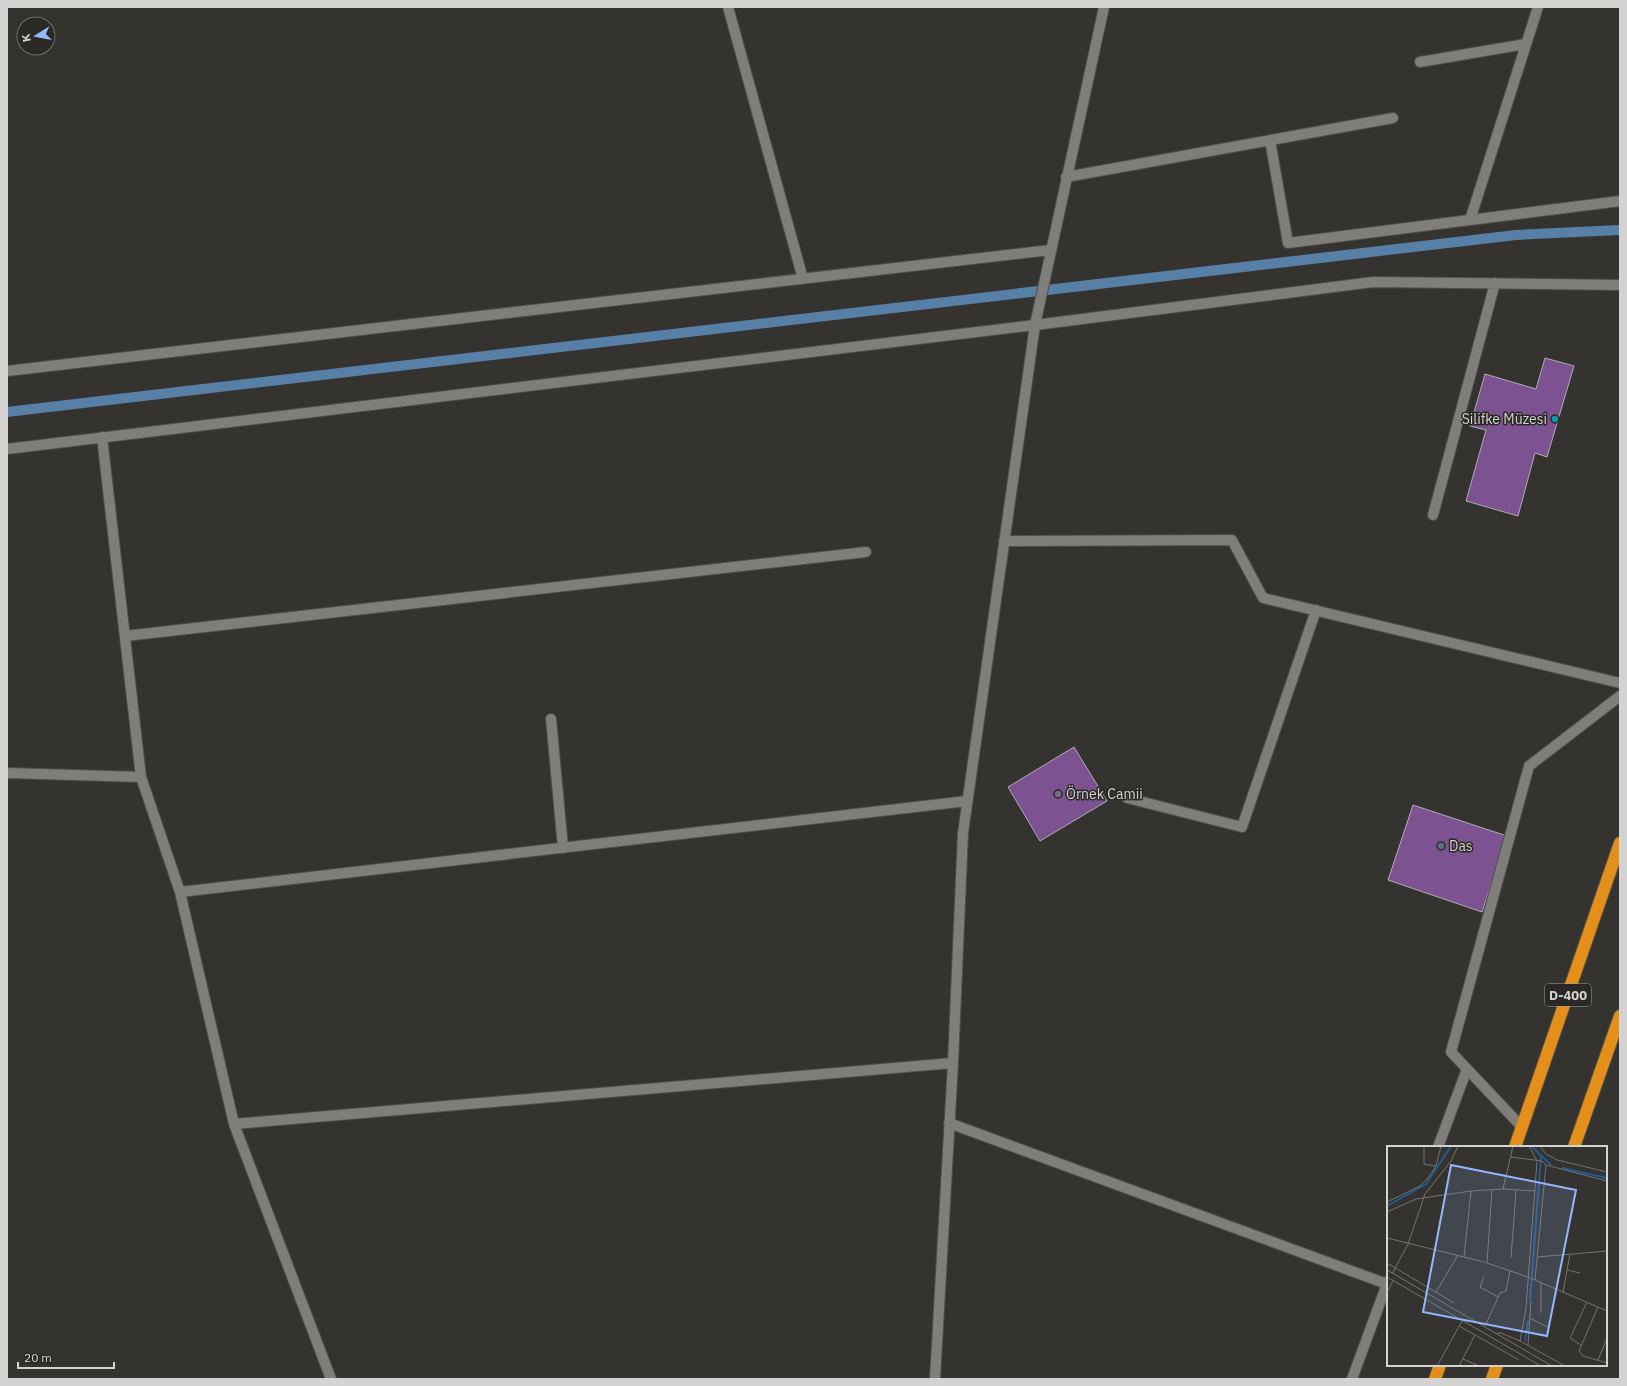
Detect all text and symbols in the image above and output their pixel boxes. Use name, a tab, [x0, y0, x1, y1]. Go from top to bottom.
north arrow	[16, 16, 56, 56]
text: K	[19, 32, 34, 43]
place label: Silifke Müzesi	[1462, 410, 1547, 428]
marker: Silifke Müzesi	[1550, 414, 1560, 424]
place label: Örnek Camii	[1066, 785, 1143, 803]
marker: Örnek Camii	[1053, 789, 1063, 799]
place label: Das	[1449, 837, 1473, 855]
marker: Das	[1436, 841, 1446, 851]
road number: D-400	[1545, 984, 1591, 1006]
inset map	[1387, 1146, 1607, 1366]
scale bar	[18, 1344, 114, 1370]
text: 20 m	[24, 1350, 52, 1365]

